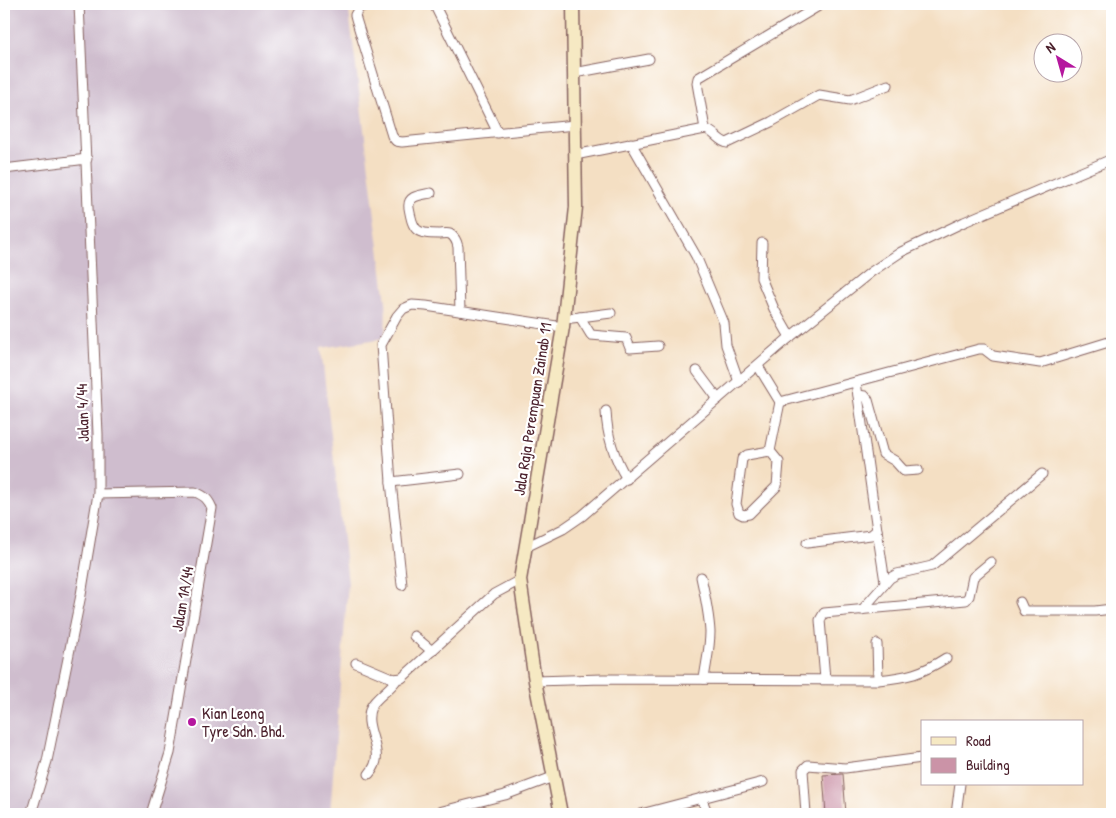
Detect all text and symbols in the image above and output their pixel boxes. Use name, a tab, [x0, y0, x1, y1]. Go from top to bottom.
north arrow	[1034, 32, 1084, 82]
text: N	[1041, 37, 1059, 57]
street label: Jala Raja Perempuan Zainab 11	[507, 321, 557, 497]
street label: Jalan 4/44	[70, 383, 94, 443]
street label: Jalan 1A/44	[165, 565, 199, 633]
place label: Kian Leong Tyre Sdn. Bhd.	[202, 702, 285, 742]
marker: Kian Leong Tyre Sdn. Bhd.	[186, 716, 198, 728]
legend	[921, 720, 1084, 786]
text: Road	[966, 730, 991, 751]
text: Building	[966, 754, 1010, 775]

